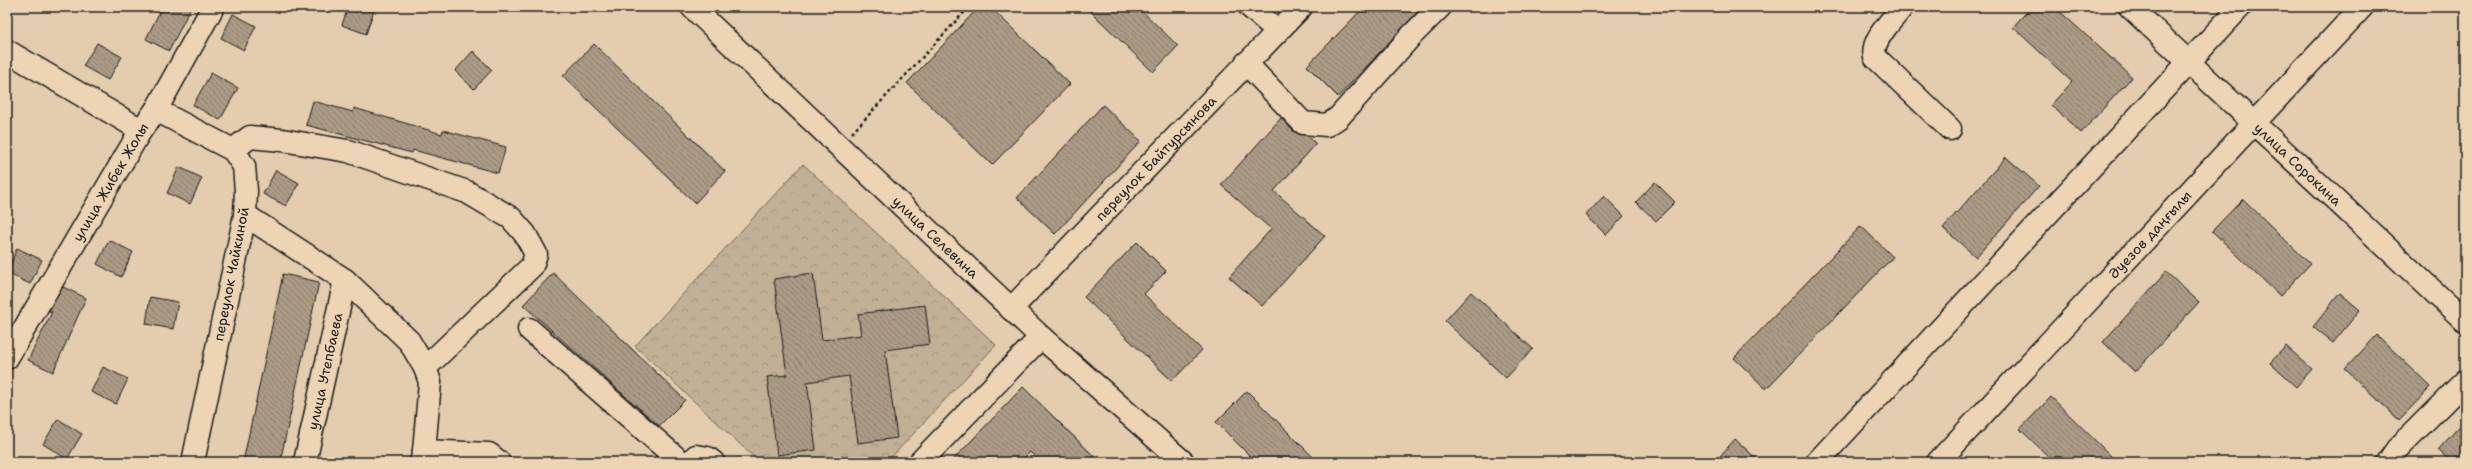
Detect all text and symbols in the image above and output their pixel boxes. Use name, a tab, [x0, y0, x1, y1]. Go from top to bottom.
street label: переулок Байтурсынова	[1091, 91, 1220, 225]
street label: улица Жибек Жолы	[68, 119, 152, 245]
street label: улица Сорокина	[2250, 119, 2346, 210]
street label: Әуезов даңғылы	[2105, 187, 2195, 282]
street label: улица Селевина	[888, 192, 983, 282]
street label: переулок Чайкиной	[209, 205, 253, 343]
street label: улица Утепбаева	[303, 311, 347, 431]

